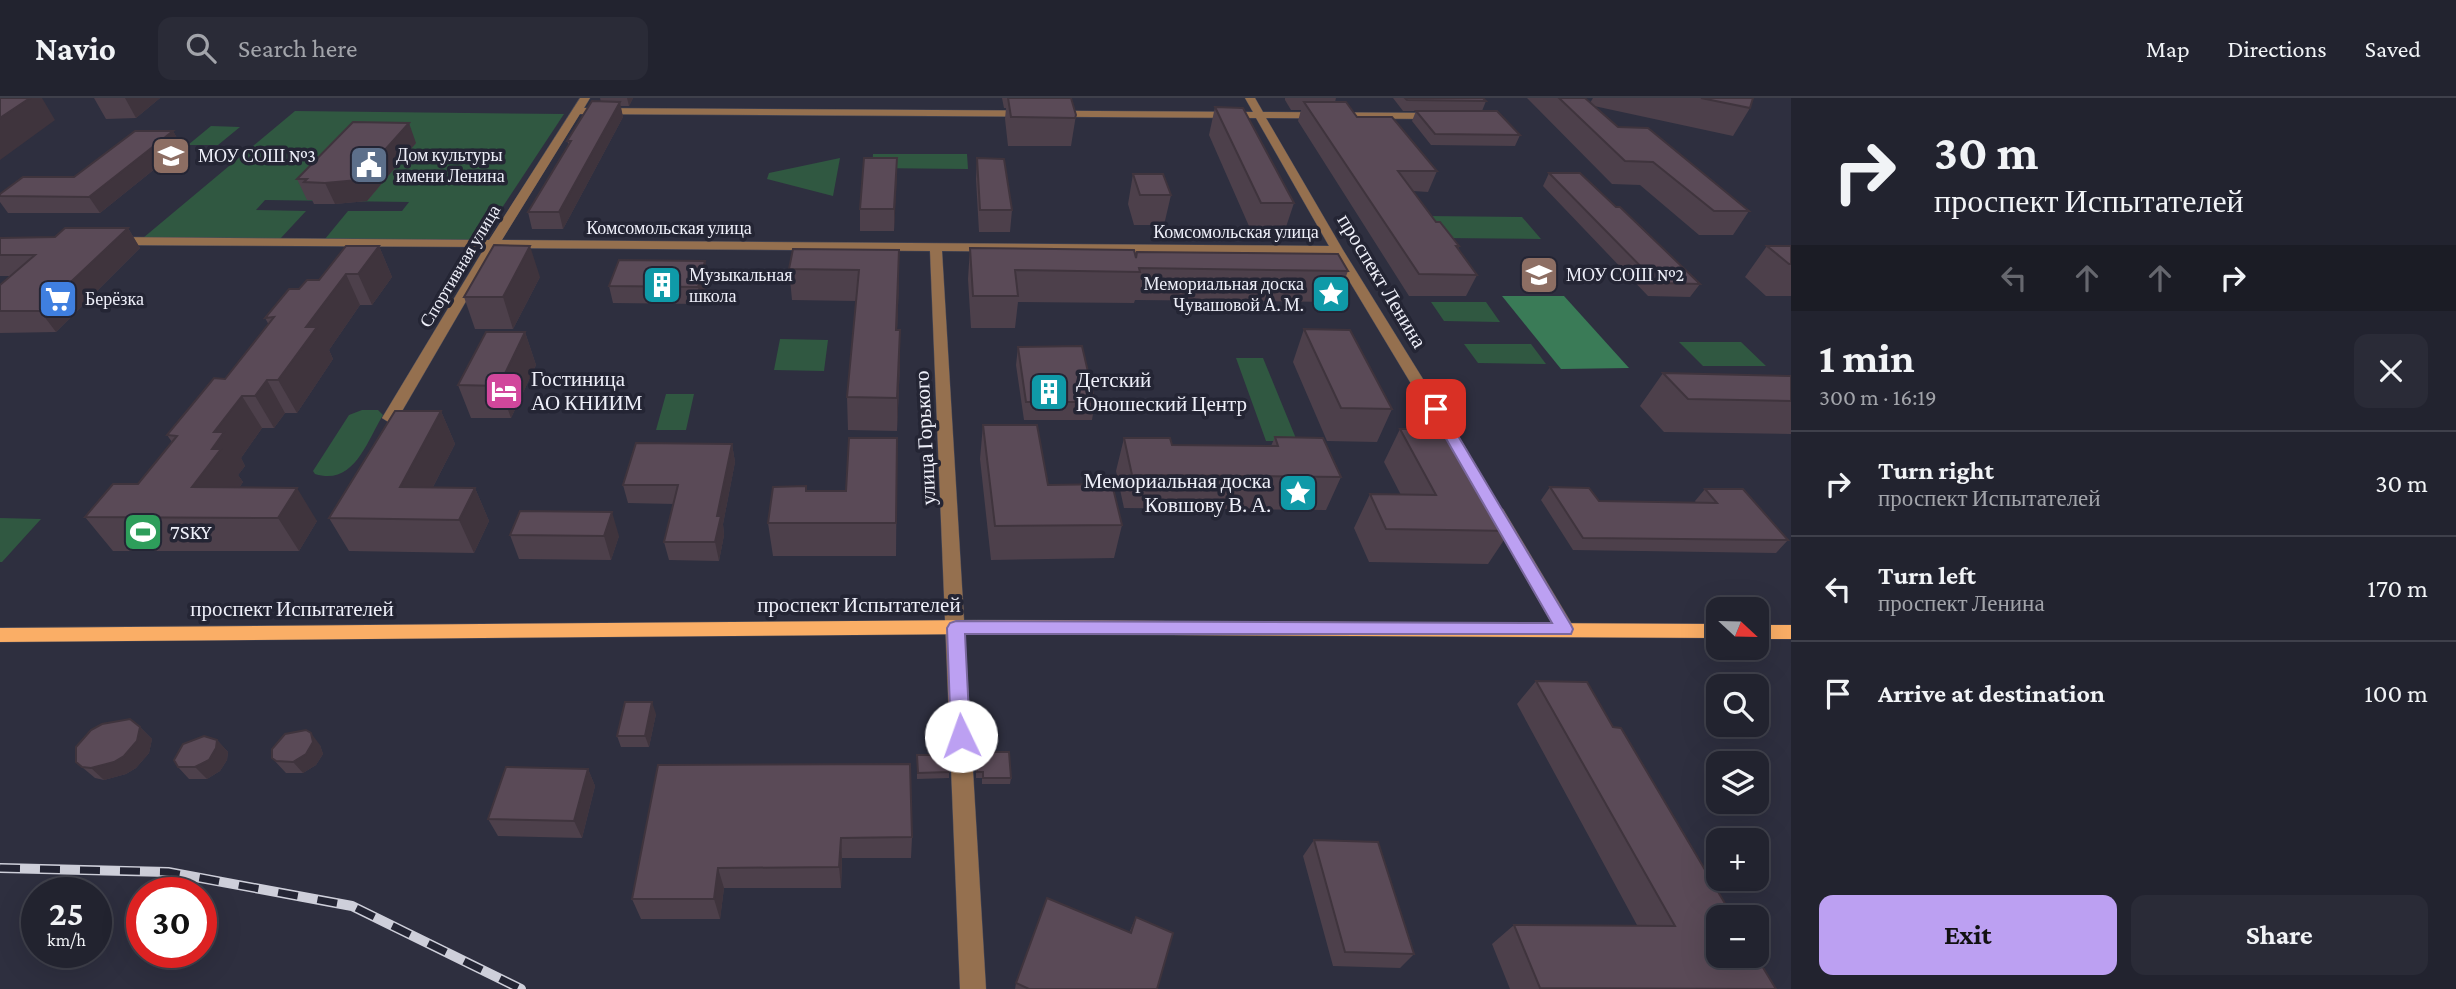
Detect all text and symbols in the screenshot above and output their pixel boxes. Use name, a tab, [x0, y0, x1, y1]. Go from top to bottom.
search box	[158, 17, 648, 80]
icon: search	[182, 29, 220, 67]
text: Navio	[35, 30, 116, 67]
text: Search here	[238, 34, 357, 63]
text: Map	[2146, 35, 2190, 62]
text: Directions	[2228, 35, 2327, 62]
text: Saved	[2365, 35, 2421, 62]
text: 30 m	[1934, 125, 2039, 180]
icon: right	[1819, 126, 1910, 217]
school or university icon: МОУ СОШ №3	[150, 135, 192, 177]
public building icon: Дом культуры имени Ленина	[348, 144, 390, 186]
place label: Дом культуры имени Ленина	[396, 145, 505, 186]
place label: МОУ СОШ №3	[198, 146, 316, 166]
text: проспект Испытателей	[1934, 183, 2244, 219]
street label: Спортивная улица	[416, 201, 504, 331]
street label: проспект Ленина	[1333, 210, 1432, 353]
street label: Комсомольская улица	[586, 218, 752, 238]
street label: Комсомольская улица	[1153, 222, 1319, 242]
school or university icon: МОУ СОШ №2	[1518, 254, 1560, 296]
icon: left	[1995, 259, 2033, 297]
icon: ahead	[2068, 259, 2106, 297]
icon: ahead	[2141, 259, 2179, 297]
icon: right	[2214, 259, 2252, 297]
building icon: Музыкальная школа	[641, 264, 683, 306]
place label: Музыкальная школа	[689, 265, 792, 306]
place label: МОУ СОШ №2	[1566, 265, 1684, 285]
place icon: Мемориальная доска Чувашовой А. М.	[1310, 273, 1352, 315]
place label: Мемориальная доска Чувашовой А. М.	[1144, 274, 1304, 315]
supermarket icon: Берёзка	[37, 278, 79, 320]
place label: Берёзка	[85, 289, 144, 309]
text: 1 min	[1819, 334, 1915, 381]
button: close	[2354, 334, 2428, 408]
place label: Гостиница АО КНИИМ	[531, 367, 643, 415]
place label: Детский Юношеский Центр	[1076, 368, 1247, 416]
hotel icon: Гостиница АО КНИИМ	[483, 370, 525, 412]
street label: улица Горького	[909, 370, 941, 506]
building icon: Детский Юношеский Центр	[1028, 371, 1070, 413]
pin	[1406, 379, 1466, 439]
text: 300 m · 16:19	[1819, 384, 1937, 410]
icon: arrive	[1417, 390, 1455, 428]
text: Turn right	[1878, 456, 1994, 485]
icon: right	[1819, 465, 1857, 503]
place label: Мемориальная доска Ковшову В. А.	[1084, 469, 1272, 517]
text: 30 m	[2375, 469, 2428, 498]
place icon: Мемориальная доска Ковшову В. А.	[1277, 472, 1319, 514]
text: проспект Испытателей	[1878, 485, 2101, 511]
sports icon: 7SKY	[122, 511, 164, 553]
place label: 7SKY	[170, 520, 213, 544]
text: Turn left	[1878, 561, 1976, 590]
icon: left	[1819, 570, 1857, 608]
text: 170 m	[2367, 574, 2428, 603]
text: проспект Ленина	[1878, 590, 2045, 616]
street label: проспект Испытателей	[757, 593, 961, 617]
street label: проспект Испытателей	[190, 597, 394, 621]
north arrow	[1706, 597, 1769, 660]
map controls	[1706, 597, 1769, 968]
button: search	[1706, 674, 1769, 737]
icon: arrive	[1819, 675, 1857, 713]
text: Arrive at destination	[1878, 679, 2105, 708]
text: 100 m	[2364, 679, 2428, 708]
position arrow	[924, 699, 998, 773]
button: layers	[1706, 751, 1769, 814]
button: +	[1706, 828, 1769, 891]
speed limit sign: 30	[126, 877, 217, 968]
text: 25	[49, 894, 84, 933]
button: Exit	[1819, 895, 2117, 975]
button: Share	[2131, 895, 2428, 975]
button: −	[1706, 905, 1769, 968]
text: km/h	[47, 930, 86, 950]

